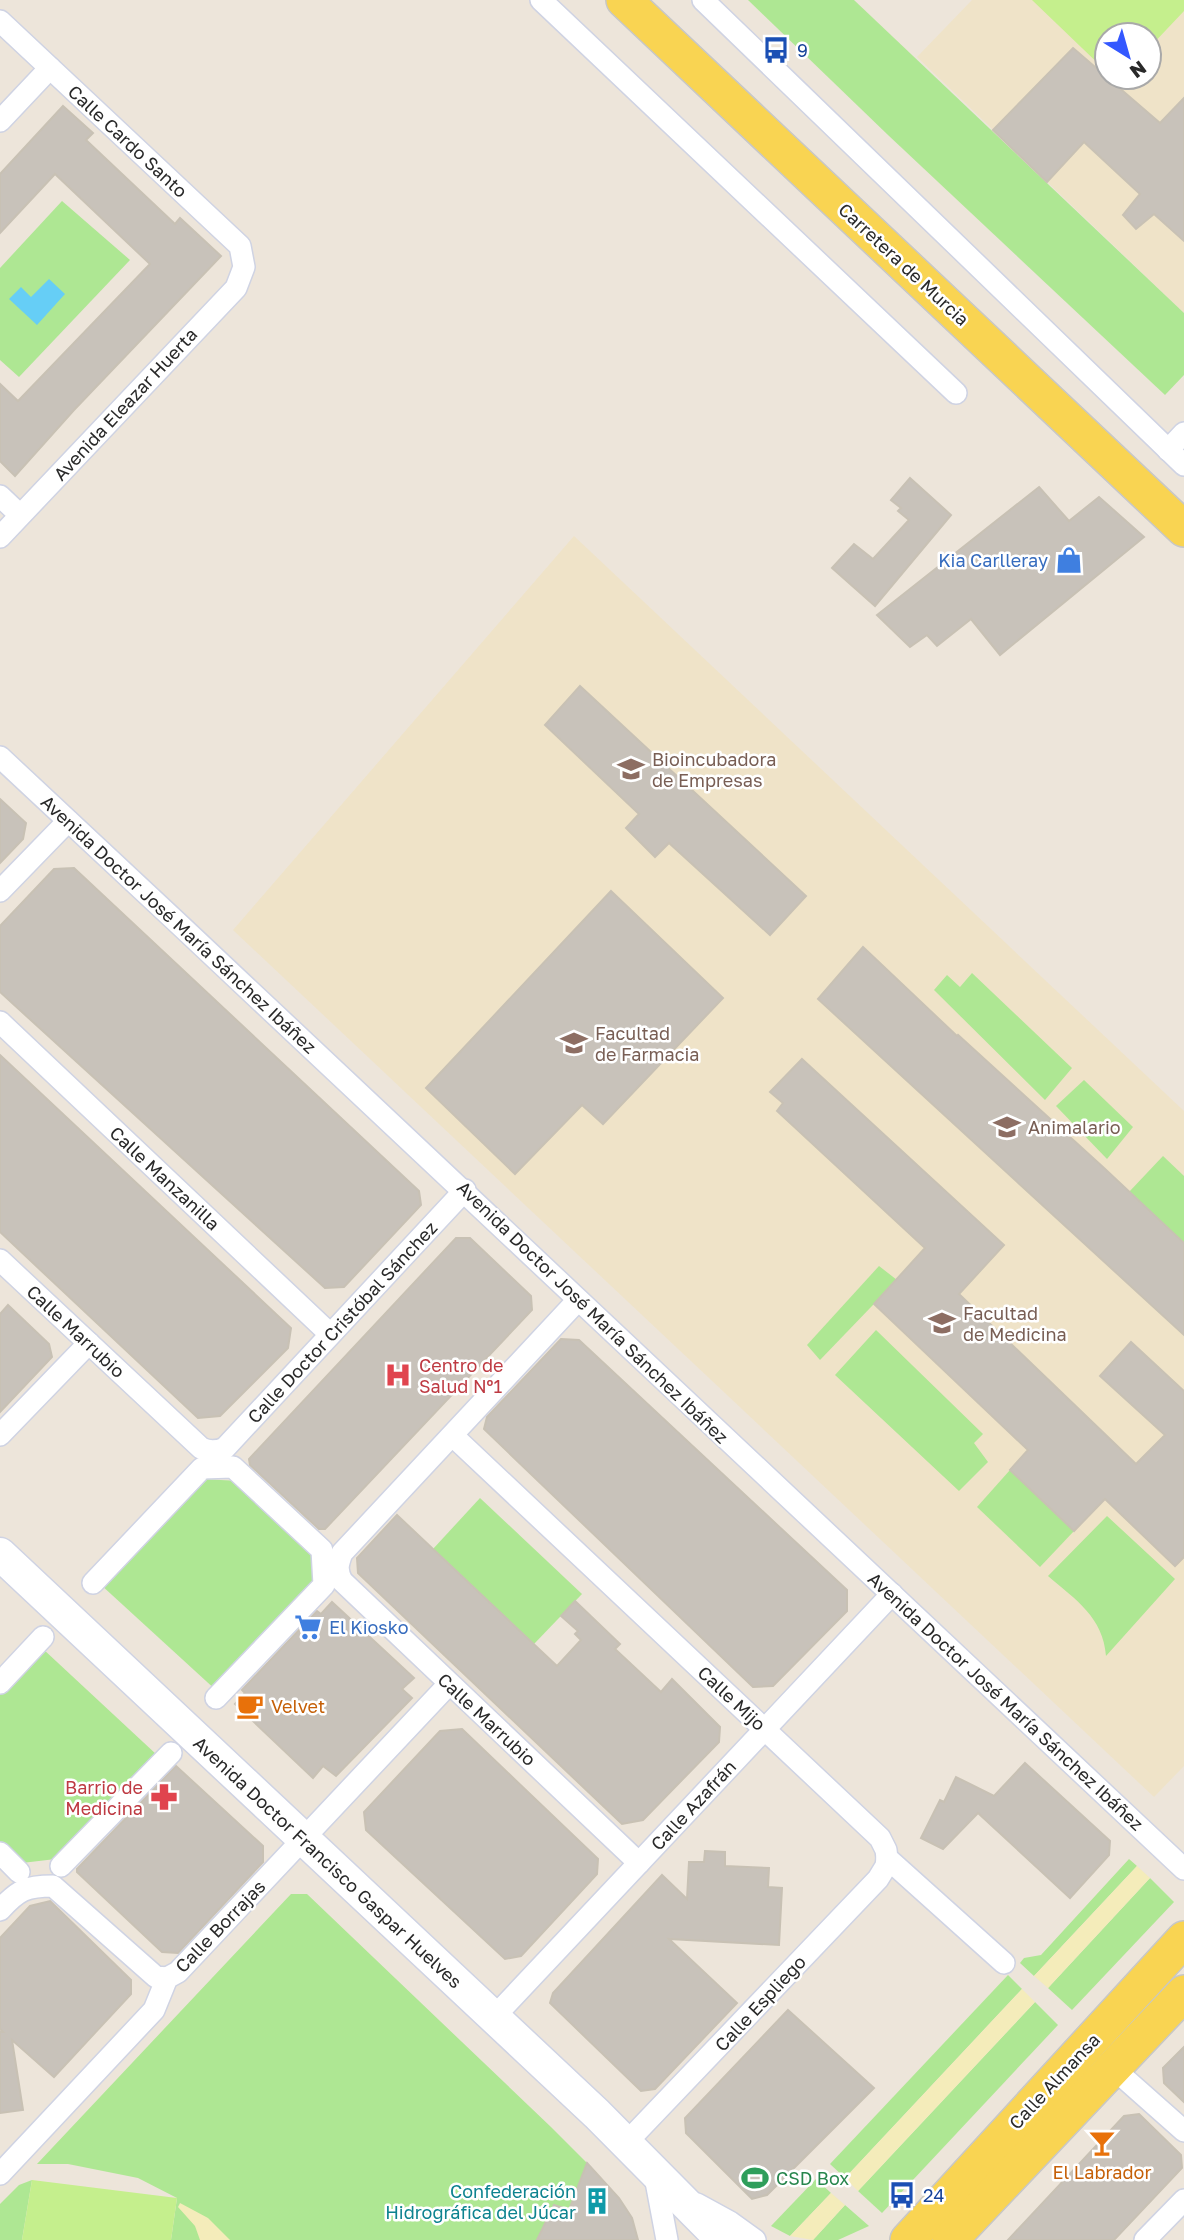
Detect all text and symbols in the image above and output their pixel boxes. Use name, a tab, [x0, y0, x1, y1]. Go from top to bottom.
north arrow	[1093, 21, 1163, 91]
bus stop icon: 9	[761, 35, 791, 65]
place label: 9	[797, 39, 808, 61]
text: N	[1126, 56, 1151, 84]
street label: Calle Cardo Santo	[64, 80, 192, 202]
street label: Carretera de Murcia	[834, 198, 974, 330]
street label: Avenida Eleazar Huerta	[49, 323, 201, 485]
shop icon: Kia Carlleray	[1054, 545, 1084, 575]
place label: Kia Carlleray	[938, 549, 1048, 571]
place label: Bioincubadora de Empresas	[652, 748, 776, 791]
school or university icon: Bioincubadora de Empresas	[616, 754, 646, 784]
street label: Avenida Doctor José María Sánchez Ibáñez	[37, 790, 321, 1058]
place label: Facultad de Farmacia	[595, 1022, 699, 1065]
school or university icon: Facultad de Farmacia	[559, 1028, 589, 1058]
school or university icon: Animalario	[992, 1112, 1022, 1142]
place label: Animalario	[1028, 1116, 1121, 1138]
street label: Calle Manzanilla	[105, 1121, 225, 1235]
street label: Avenida Doctor José María Sánchez Ibáñez	[453, 1176, 733, 1448]
street label: Calle Doctor Cristóbal Sánchez	[243, 1217, 441, 1427]
street label: Calle Marrubio	[22, 1280, 130, 1382]
place label: Facultad de Medicina	[963, 1302, 1067, 1345]
school or university icon: Facultad de Medicina	[927, 1308, 957, 1338]
place label: Centro de Salud Nº1	[419, 1354, 503, 1397]
hospital icon: Centro de Salud Nº1	[383, 1360, 413, 1390]
street label: Avenida Doctor José María Sánchez Ibáñez	[864, 1567, 1148, 1835]
supermarket icon: El Kiosko	[293, 1612, 323, 1642]
place label: El Kiosko	[329, 1616, 408, 1638]
street label: Calle Mijo	[694, 1661, 770, 1735]
street label: Calle Marrubio	[433, 1668, 541, 1770]
cafe icon: Velvet	[235, 1691, 265, 1721]
place label: Velvet	[271, 1695, 325, 1717]
street label: Avenida Doctor Francisco Gaspar Huelves	[189, 1732, 467, 1992]
street label: Calle Azafrán	[646, 1755, 740, 1855]
place label: Barrio de Medicina	[65, 1776, 143, 1819]
pharmacy icon: Barrio de Medicina	[149, 1782, 179, 1812]
street label: Calle Borrajas	[170, 1875, 270, 1977]
street label: Calle Espliego	[710, 1950, 810, 2056]
street label: Calle Almansa	[1004, 2029, 1104, 2133]
bar icon: El Labrador	[1087, 2128, 1117, 2158]
place label: El Labrador	[1053, 2161, 1151, 2183]
sports icon: CSD Box	[740, 2163, 770, 2193]
place label: CSD Box	[776, 2167, 849, 2189]
place label: Confederación Hidrográfica del Júcar	[385, 2180, 576, 2223]
bus stop icon: 24	[887, 2180, 917, 2210]
place label: 24	[923, 2184, 944, 2206]
building icon: Confederación Hidrográfica del Júcar	[582, 2186, 612, 2216]

